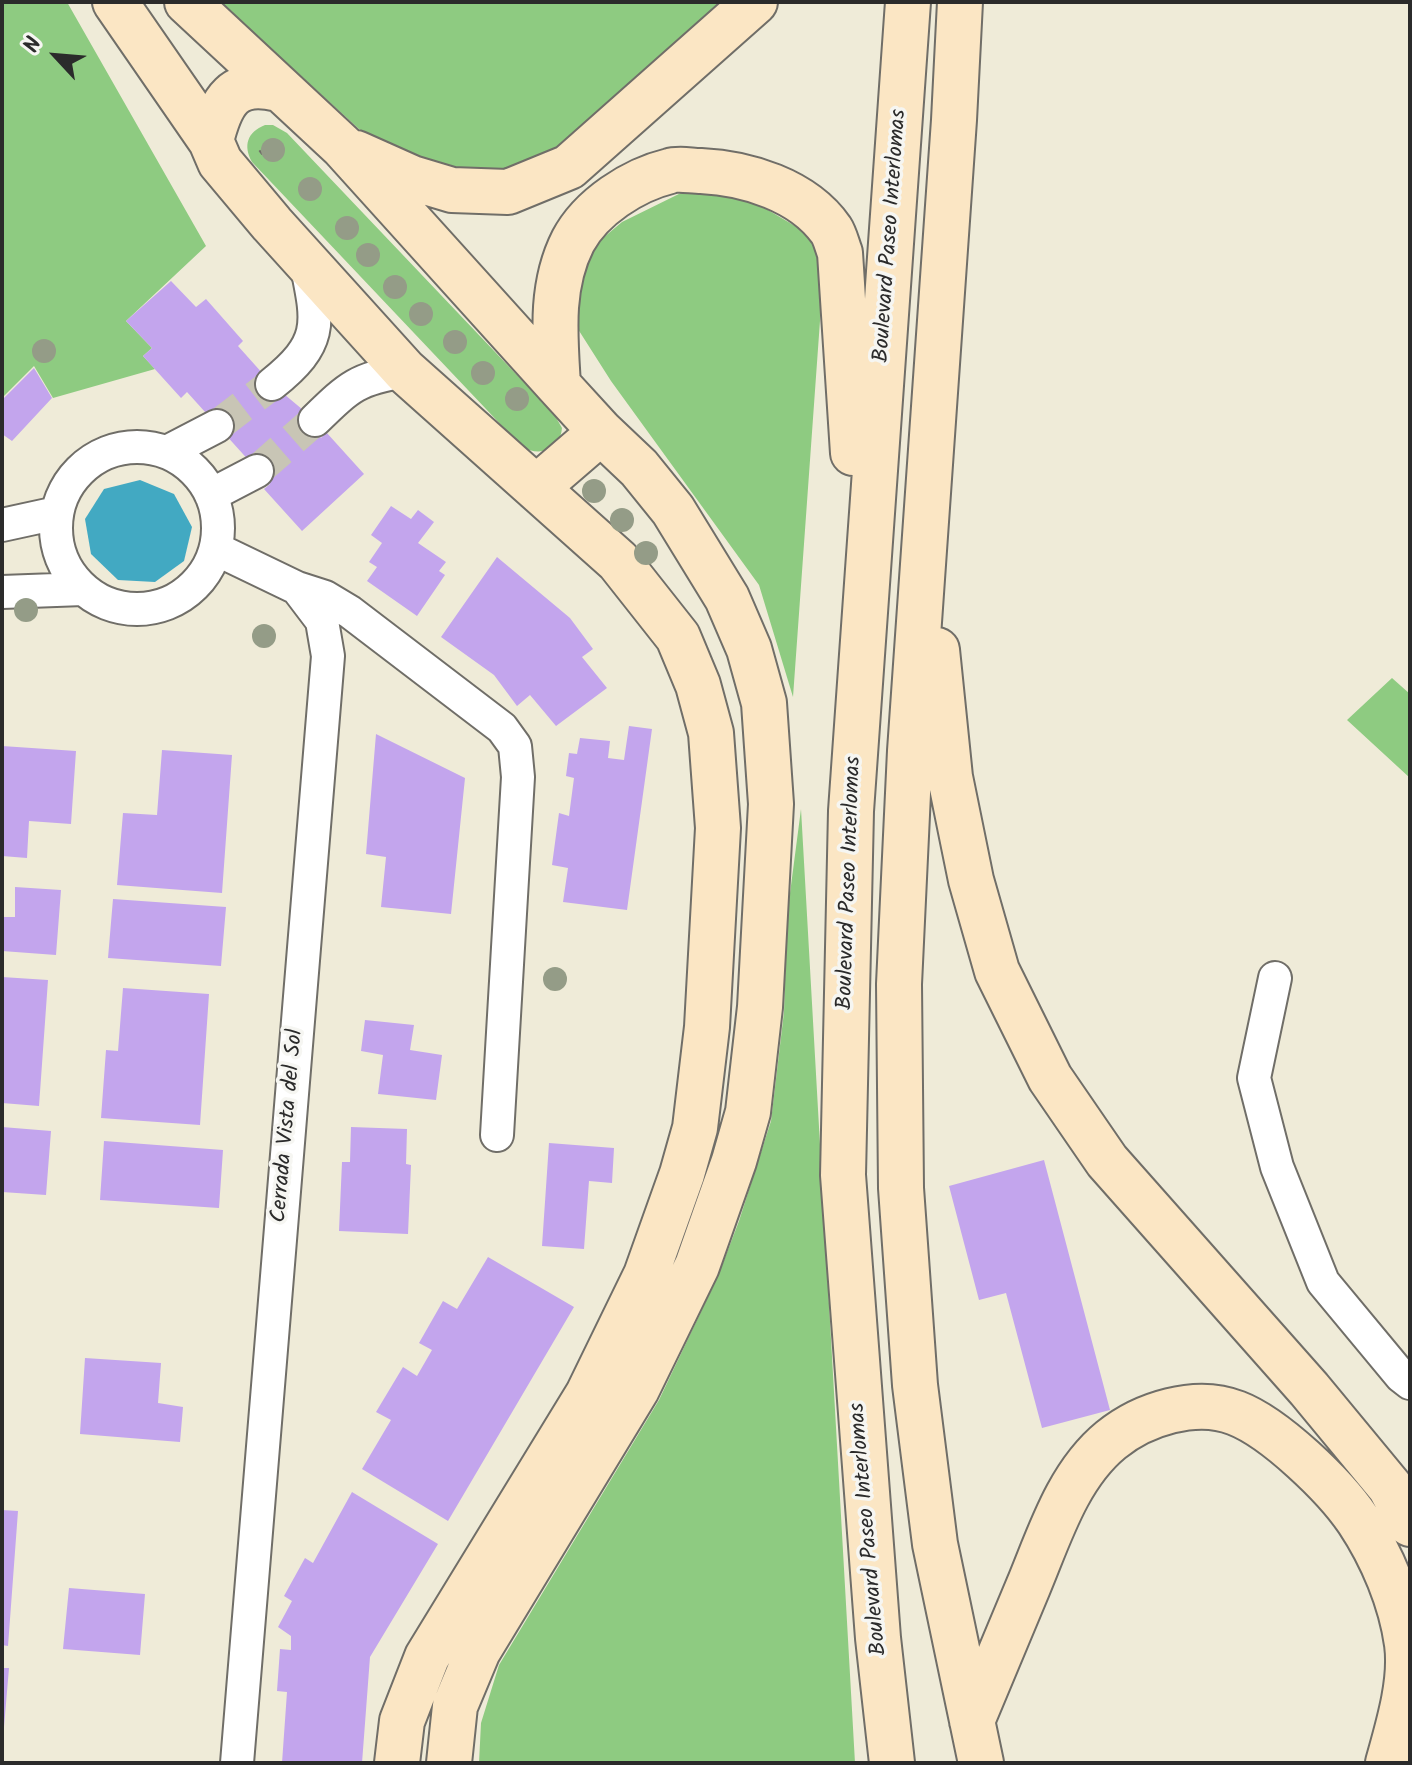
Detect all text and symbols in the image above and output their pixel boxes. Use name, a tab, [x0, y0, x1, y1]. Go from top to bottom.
north arrow	[16, 16, 96, 96]
text: N	[15, 31, 53, 59]
street label: Boulevard Paseo Interlomas	[870, 109, 914, 363]
street label: Boulevard Paseo Interlomas	[833, 756, 869, 1010]
street label: Cerrada Vista del Sol	[267, 1028, 311, 1224]
street label: Boulevard Paseo Interlomas	[846, 1402, 894, 1656]

